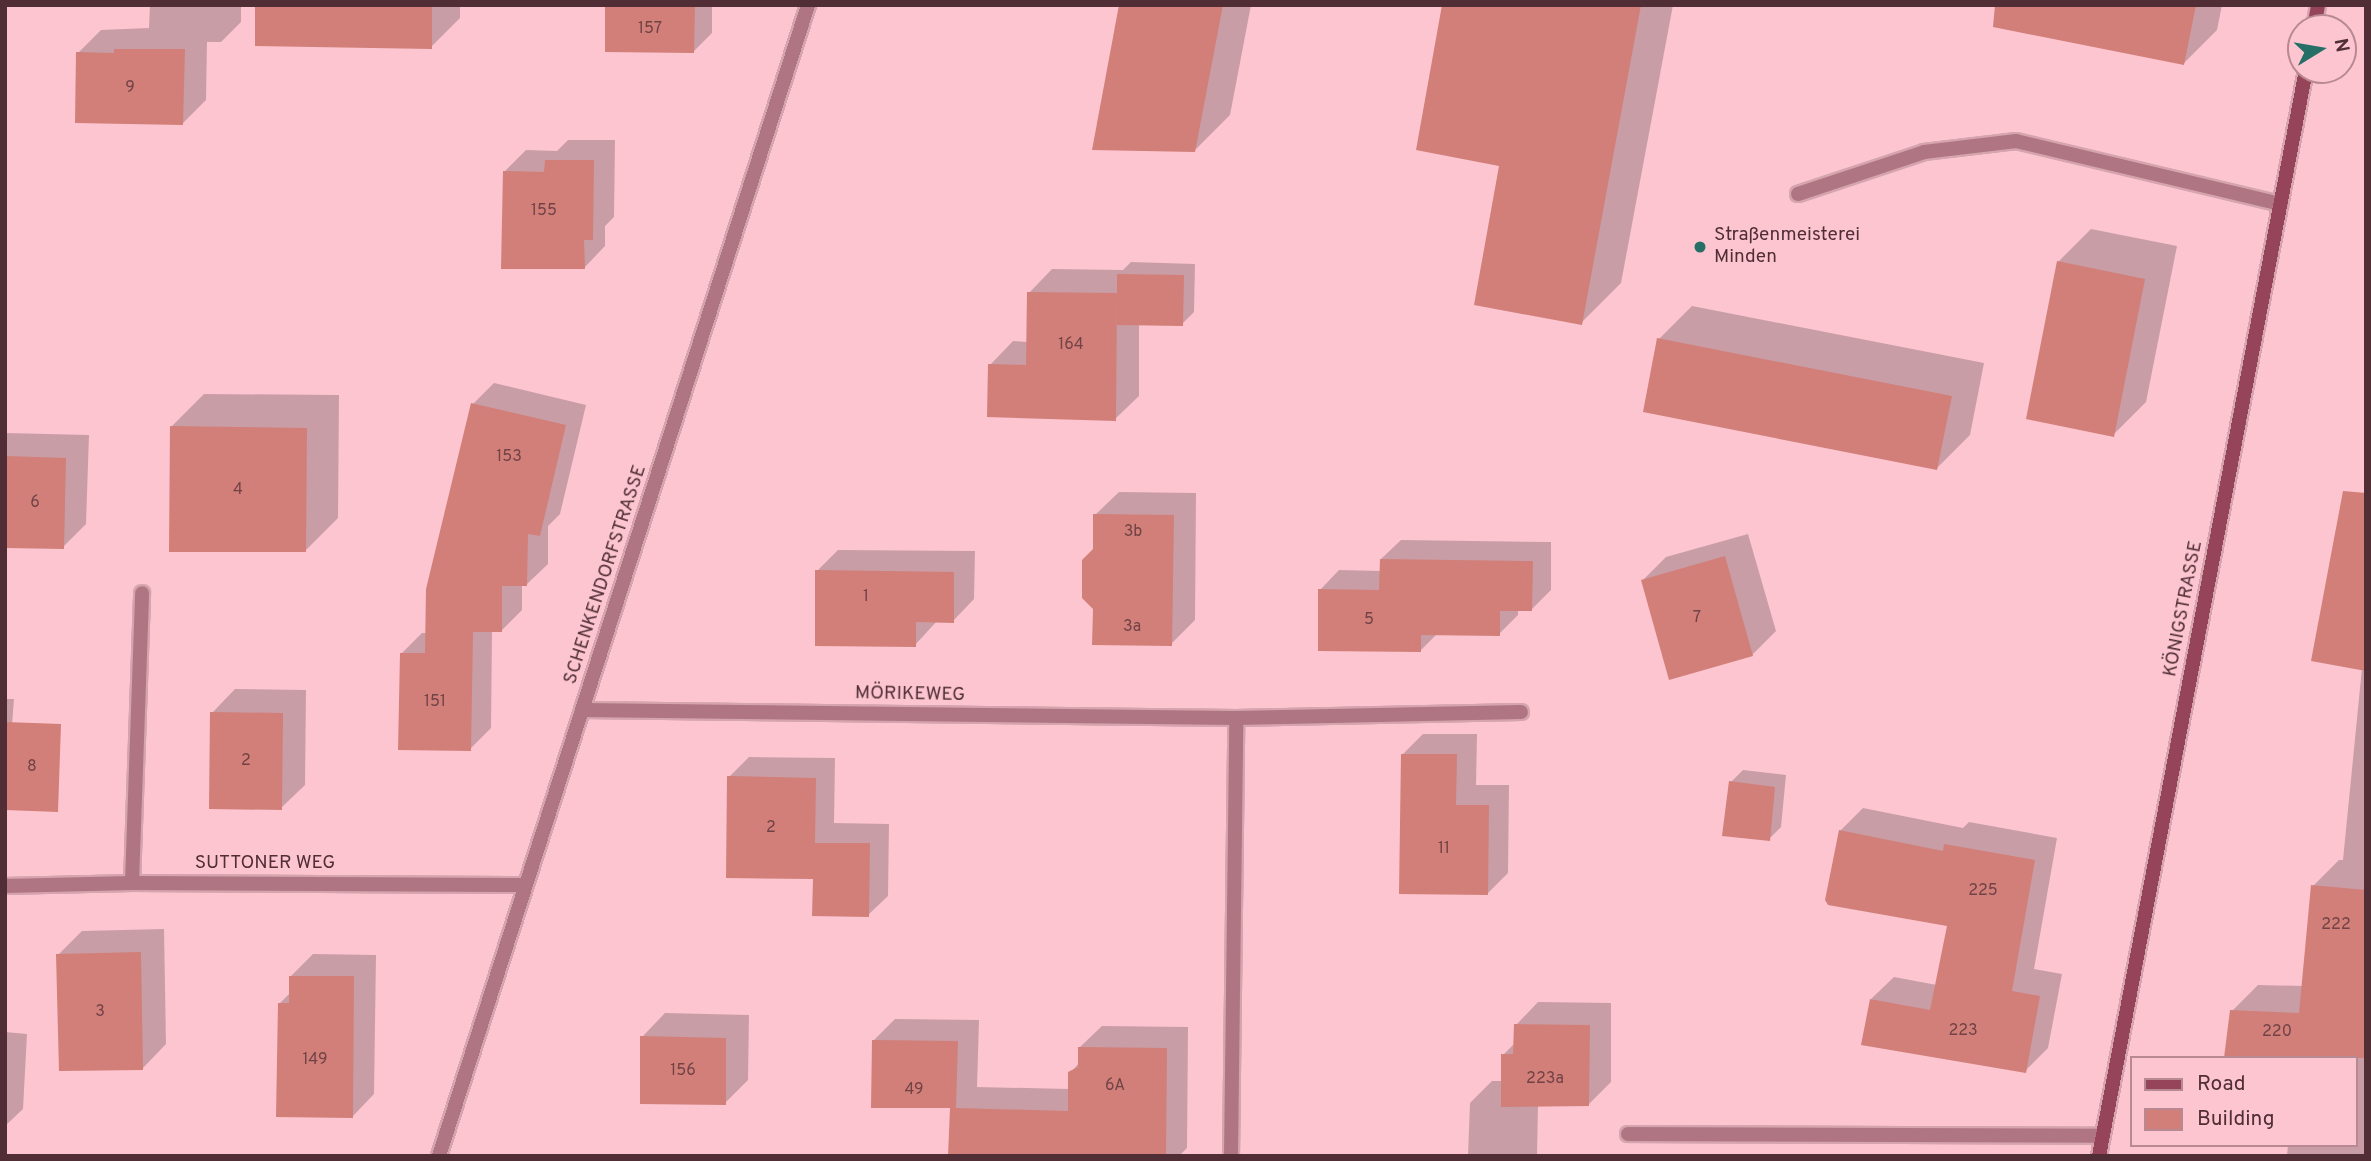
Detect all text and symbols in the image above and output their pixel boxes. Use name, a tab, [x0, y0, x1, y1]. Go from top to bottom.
north arrow	[2287, 14, 2357, 84]
house number: 157	[638, 19, 662, 39]
text: N	[2328, 36, 2354, 54]
house number: 9	[125, 78, 135, 98]
house number: 155	[531, 201, 557, 221]
place label: Straßenmeisterei Minden	[1714, 225, 1860, 269]
marker: Straßenmeisterei Minden	[1692, 239, 1708, 255]
house number: 164	[1058, 335, 1084, 355]
house number: 153	[496, 447, 522, 467]
street label: SCHENKENDORFSTRASSE	[560, 463, 652, 687]
house number: 4	[233, 480, 243, 500]
house number: 6	[30, 493, 40, 513]
house number: 3b	[1124, 522, 1142, 542]
street label: KÖNIGSTRASSE	[2160, 539, 2208, 679]
house number: 1	[863, 587, 869, 607]
house number: 7	[1693, 608, 1701, 628]
house number: 5	[1364, 610, 1374, 630]
house number: 3a	[1123, 617, 1141, 637]
street label: MÖRIKEWEG	[855, 683, 965, 707]
house number: 151	[424, 692, 446, 712]
house number: 2	[241, 751, 251, 771]
house number: 8	[27, 757, 37, 777]
house number: 2	[766, 818, 776, 838]
house number: 11	[1438, 839, 1450, 859]
street label: SUTTONER WEG	[194, 853, 336, 875]
house number: 225	[1968, 881, 1998, 901]
house number: 222	[2321, 915, 2351, 935]
house number: 3	[95, 1002, 105, 1022]
house number: 223	[1948, 1021, 1978, 1041]
house number: 220	[2262, 1022, 2292, 1042]
house number: 149	[303, 1050, 327, 1070]
legend	[2130, 1056, 2357, 1147]
house number: 156	[670, 1061, 696, 1081]
house number: 223a	[1526, 1069, 1564, 1089]
text: Road	[2197, 1071, 2246, 1098]
house number: 6A	[1105, 1076, 1125, 1096]
house number: 49	[904, 1080, 924, 1100]
text: Building	[2197, 1106, 2275, 1133]

